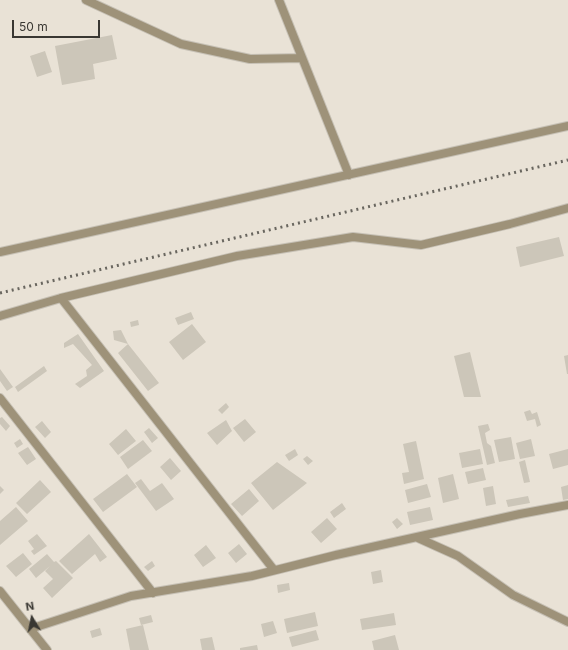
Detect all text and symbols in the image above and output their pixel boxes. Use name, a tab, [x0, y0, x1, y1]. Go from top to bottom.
scale bar	[14, 12, 102, 38]
text: 50 m	[19, 19, 48, 34]
north arrow	[12, 598, 52, 638]
text: N	[25, 599, 35, 614]

